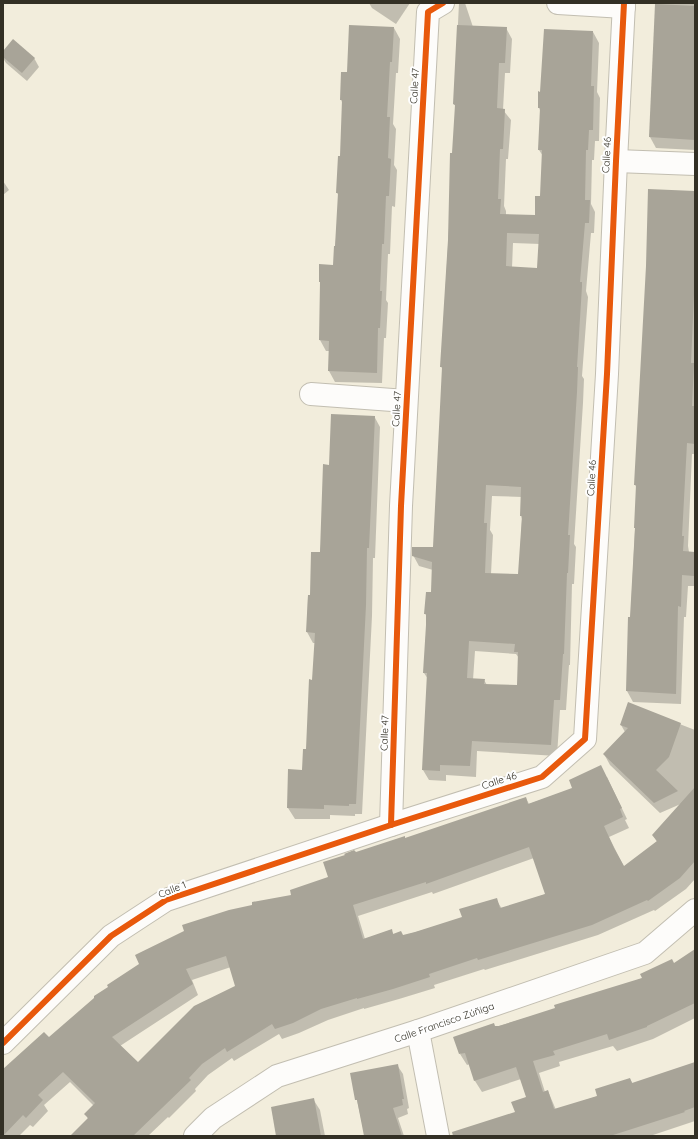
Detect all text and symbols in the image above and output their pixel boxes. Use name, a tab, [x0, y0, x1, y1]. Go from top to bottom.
street label: Calle 47	[407, 68, 422, 104]
street label: Calle 46	[599, 136, 614, 173]
street label: Calle 47	[389, 391, 404, 427]
street label: Calle 46	[584, 459, 599, 496]
street label: Calle 47	[377, 715, 392, 751]
street label: Calle 46	[480, 769, 519, 792]
street label: Calle 1	[156, 878, 188, 901]
street label: Calle Francisco Zúñiga	[392, 999, 496, 1046]

